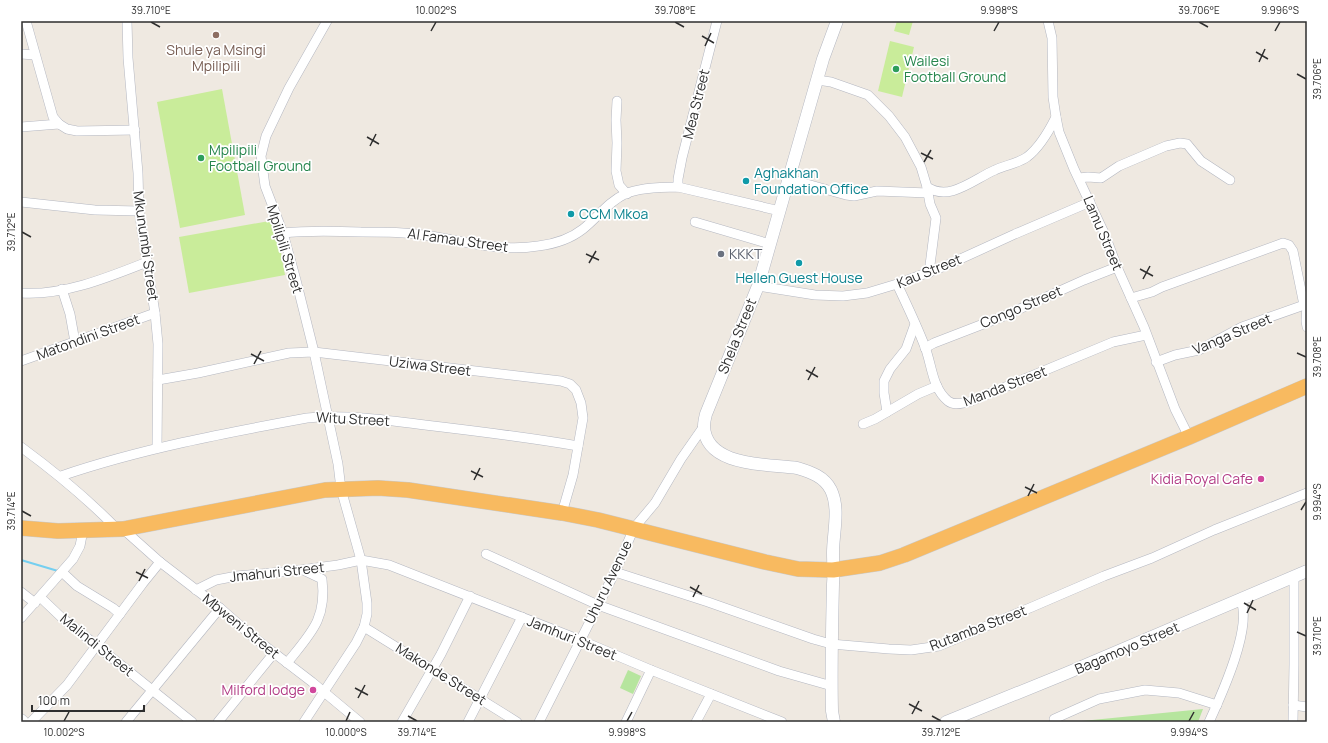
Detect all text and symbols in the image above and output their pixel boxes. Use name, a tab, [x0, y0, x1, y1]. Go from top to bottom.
text: 39.710°E	[131, 3, 171, 17]
text: 10.002°S	[415, 3, 457, 17]
text: 39.708°E	[654, 3, 696, 17]
text: 9.998°S	[980, 3, 1018, 17]
text: 39.706°E	[1178, 3, 1220, 17]
text: 9.996°S	[1261, 3, 1299, 17]
marker: Shule ya Msingi Mpilipili	[211, 30, 221, 40]
place label: Shule ya Msingi Mpilipili	[166, 40, 266, 75]
place label: Wailesi Football Ground	[904, 51, 1006, 86]
text: 39.706°E	[1310, 58, 1324, 100]
marker: Wailesi Football Ground	[891, 64, 901, 74]
street label: Mea Street	[678, 67, 713, 141]
place label: Mpilipili Football Ground	[209, 140, 311, 175]
marker: Mpilipili Football Ground	[196, 153, 206, 163]
place label: Aghakhan Foundation Office	[754, 163, 869, 198]
marker: Aghakhan Foundation Office	[741, 176, 751, 186]
street label: Mkunumbi Street	[129, 190, 164, 303]
street label: Lamu Street	[1079, 193, 1128, 273]
street label: Mpilipili Street	[263, 202, 308, 296]
place label: CCM Mkoa	[579, 204, 648, 223]
marker: CCM Mkoa	[566, 209, 576, 219]
text: 39.712°E	[4, 212, 18, 251]
street label: Al Famau Street	[407, 223, 510, 256]
place label: KKKT	[729, 244, 763, 263]
marker: KKKT	[716, 249, 726, 259]
street label: Kau Street	[894, 249, 964, 292]
marker: Hellen Guest House	[794, 258, 804, 268]
place label: Hellen Guest House	[735, 268, 863, 287]
street label: Congo Street	[977, 281, 1065, 332]
street label: Shela Street	[713, 295, 760, 377]
street label: Vanga Street	[1189, 308, 1274, 359]
street label: Matondini Street	[34, 309, 142, 364]
text: 39.708°E	[1310, 336, 1324, 378]
street label: Uziwa Street	[388, 351, 473, 380]
street label: Manda Street	[960, 361, 1050, 410]
street label: Witu Street	[316, 407, 391, 430]
place label: Kidia Royal Cafe	[1151, 469, 1253, 488]
marker: Kidia Royal Cafe	[1256, 474, 1266, 484]
text: 9.994°S	[1310, 483, 1324, 521]
text: 39.714°E	[4, 491, 18, 531]
street label: Uhuru Avenue	[579, 537, 636, 627]
street label: Jmahuri Street	[229, 557, 326, 586]
street label: Mbweni Street	[199, 589, 284, 663]
street label: Rutamba Street	[927, 600, 1029, 655]
street label: Malindi Street	[56, 609, 139, 681]
street label: Jamhuri Street	[525, 611, 620, 664]
text: 39.710°E	[1310, 616, 1324, 656]
street label: Bagamoyo Street	[1072, 617, 1182, 678]
street label: Makonde Street	[392, 638, 490, 709]
place label: Milford lodge	[221, 680, 305, 699]
marker: Milford lodge	[308, 685, 318, 695]
scale bar	[32, 687, 144, 713]
text: 100 m	[38, 692, 70, 709]
text: 10.002°S	[43, 725, 85, 739]
text: 10.000°S	[325, 725, 367, 739]
text: 39.714°E	[397, 725, 437, 739]
text: 9.998°S	[608, 725, 646, 739]
text: 39.712°E	[922, 725, 961, 739]
text: 9.994°S	[1170, 725, 1208, 739]

